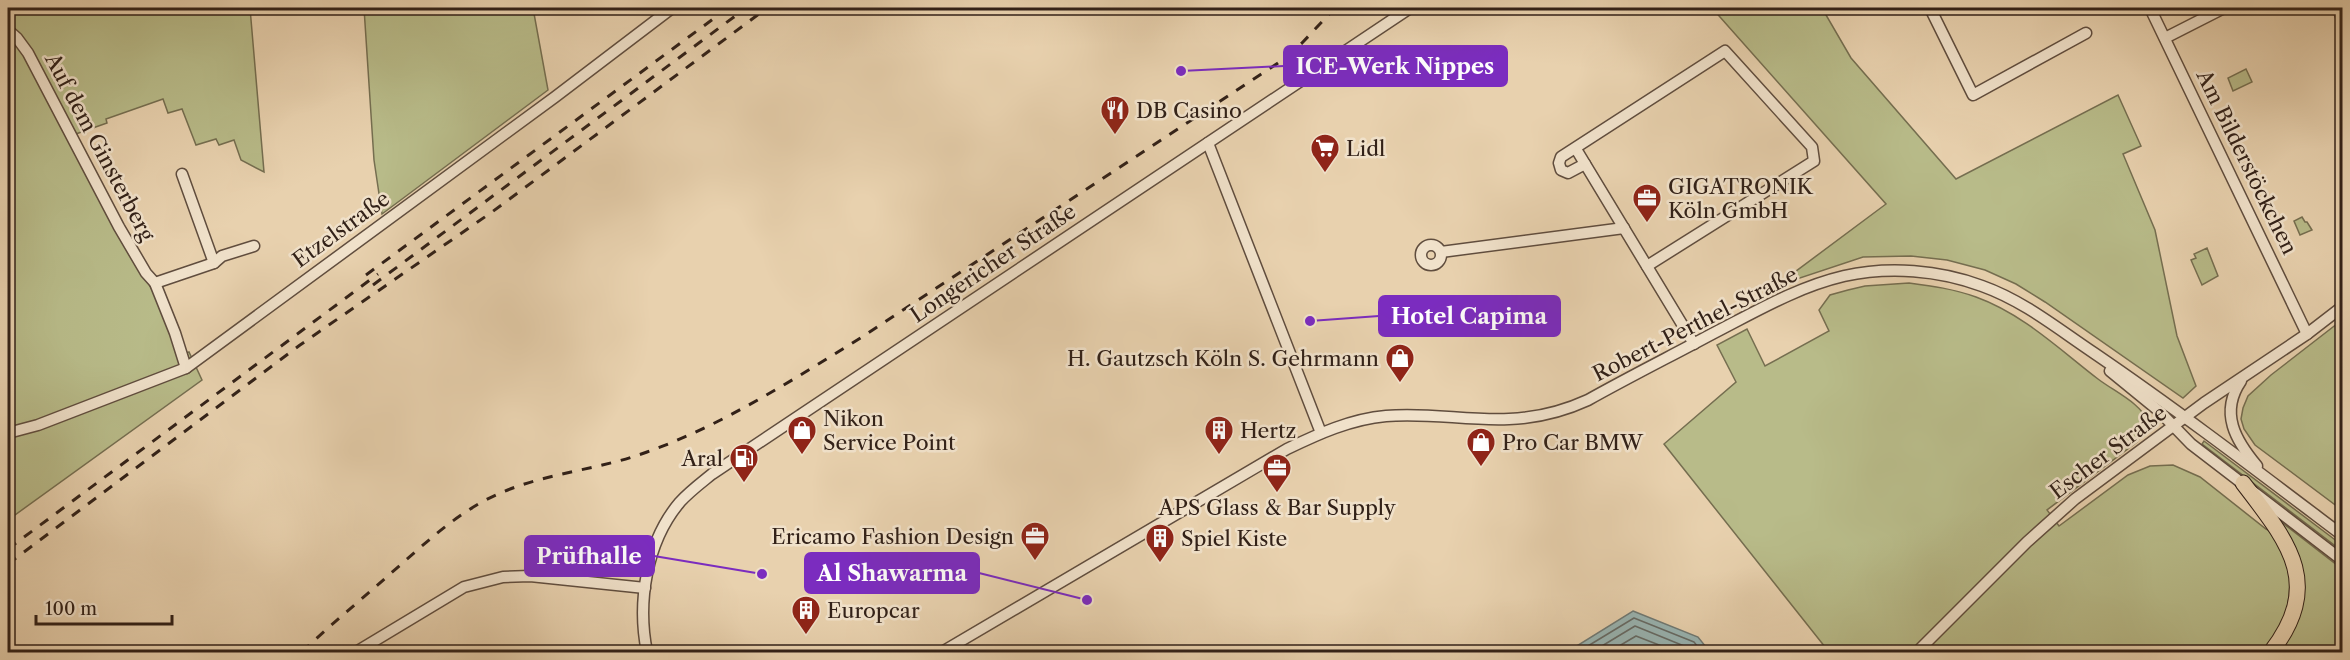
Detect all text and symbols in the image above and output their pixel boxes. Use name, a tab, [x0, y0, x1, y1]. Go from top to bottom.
callout: ICE-Werk Nippes	[1284, 46, 1507, 86]
street label: Auf dem Ginsterberg	[39, 48, 160, 246]
text: ICE-Werk Nippes	[1296, 53, 1494, 80]
street label: Am Bilderstöckchen	[2191, 65, 2303, 258]
restaurant icon: DB Casino	[1099, 94, 1131, 136]
place label: DB Casino	[1136, 98, 1242, 123]
supermarket icon: Lidl	[1309, 132, 1341, 174]
place label: Lidl	[1346, 136, 1385, 161]
place label: GIGATRONIK Köln GmbH	[1668, 174, 1814, 223]
office icon: GIGATRONIK Köln GmbH	[1631, 182, 1663, 224]
street label: Etzelstraße	[288, 186, 394, 272]
street label: Longericher Straße	[906, 198, 1080, 328]
street label: Robert-Perthel-Straße	[1588, 261, 1802, 387]
callout: Hotel Capima	[1379, 296, 1560, 336]
text: Hotel Capima	[1391, 303, 1548, 330]
shop icon: H. Gautzsch Köln S. Gehrmann	[1384, 342, 1416, 384]
place label: H. Gautzsch Köln S. Gehrmann	[1067, 346, 1379, 371]
street label: Escher Straße	[2045, 400, 2171, 504]
place label: Nikon Service Point	[823, 406, 956, 455]
shop icon: Nikon Service Point	[786, 414, 818, 456]
building icon: Hertz	[1203, 414, 1235, 456]
place label: Hertz	[1240, 418, 1296, 443]
shop icon: Pro Car BMW	[1465, 426, 1497, 468]
place label: Pro Car BMW	[1502, 430, 1644, 455]
fuel station icon: Aral	[728, 442, 760, 484]
place label: Aral	[680, 446, 723, 471]
office icon: APS Glass & Bar Supply	[1261, 452, 1293, 494]
place label: APS Glass & Bar Supply	[1157, 495, 1396, 520]
office icon: Ericamo Fashion Design	[1019, 520, 1051, 562]
building icon: Spiel Kiste	[1144, 522, 1176, 564]
place label: Ericamo Fashion Design	[771, 524, 1014, 549]
place label: Spiel Kiste	[1181, 526, 1287, 551]
callout: Prüfhalle	[525, 536, 654, 576]
text: Prüfhalle	[536, 543, 642, 570]
callout: Al Shawarma	[805, 553, 979, 593]
text: Al Shawarma	[816, 560, 967, 587]
scale bar	[36, 588, 172, 626]
building icon: Europcar	[790, 594, 822, 636]
text: 100 m	[45, 598, 97, 620]
place label: Europcar	[827, 598, 920, 623]

